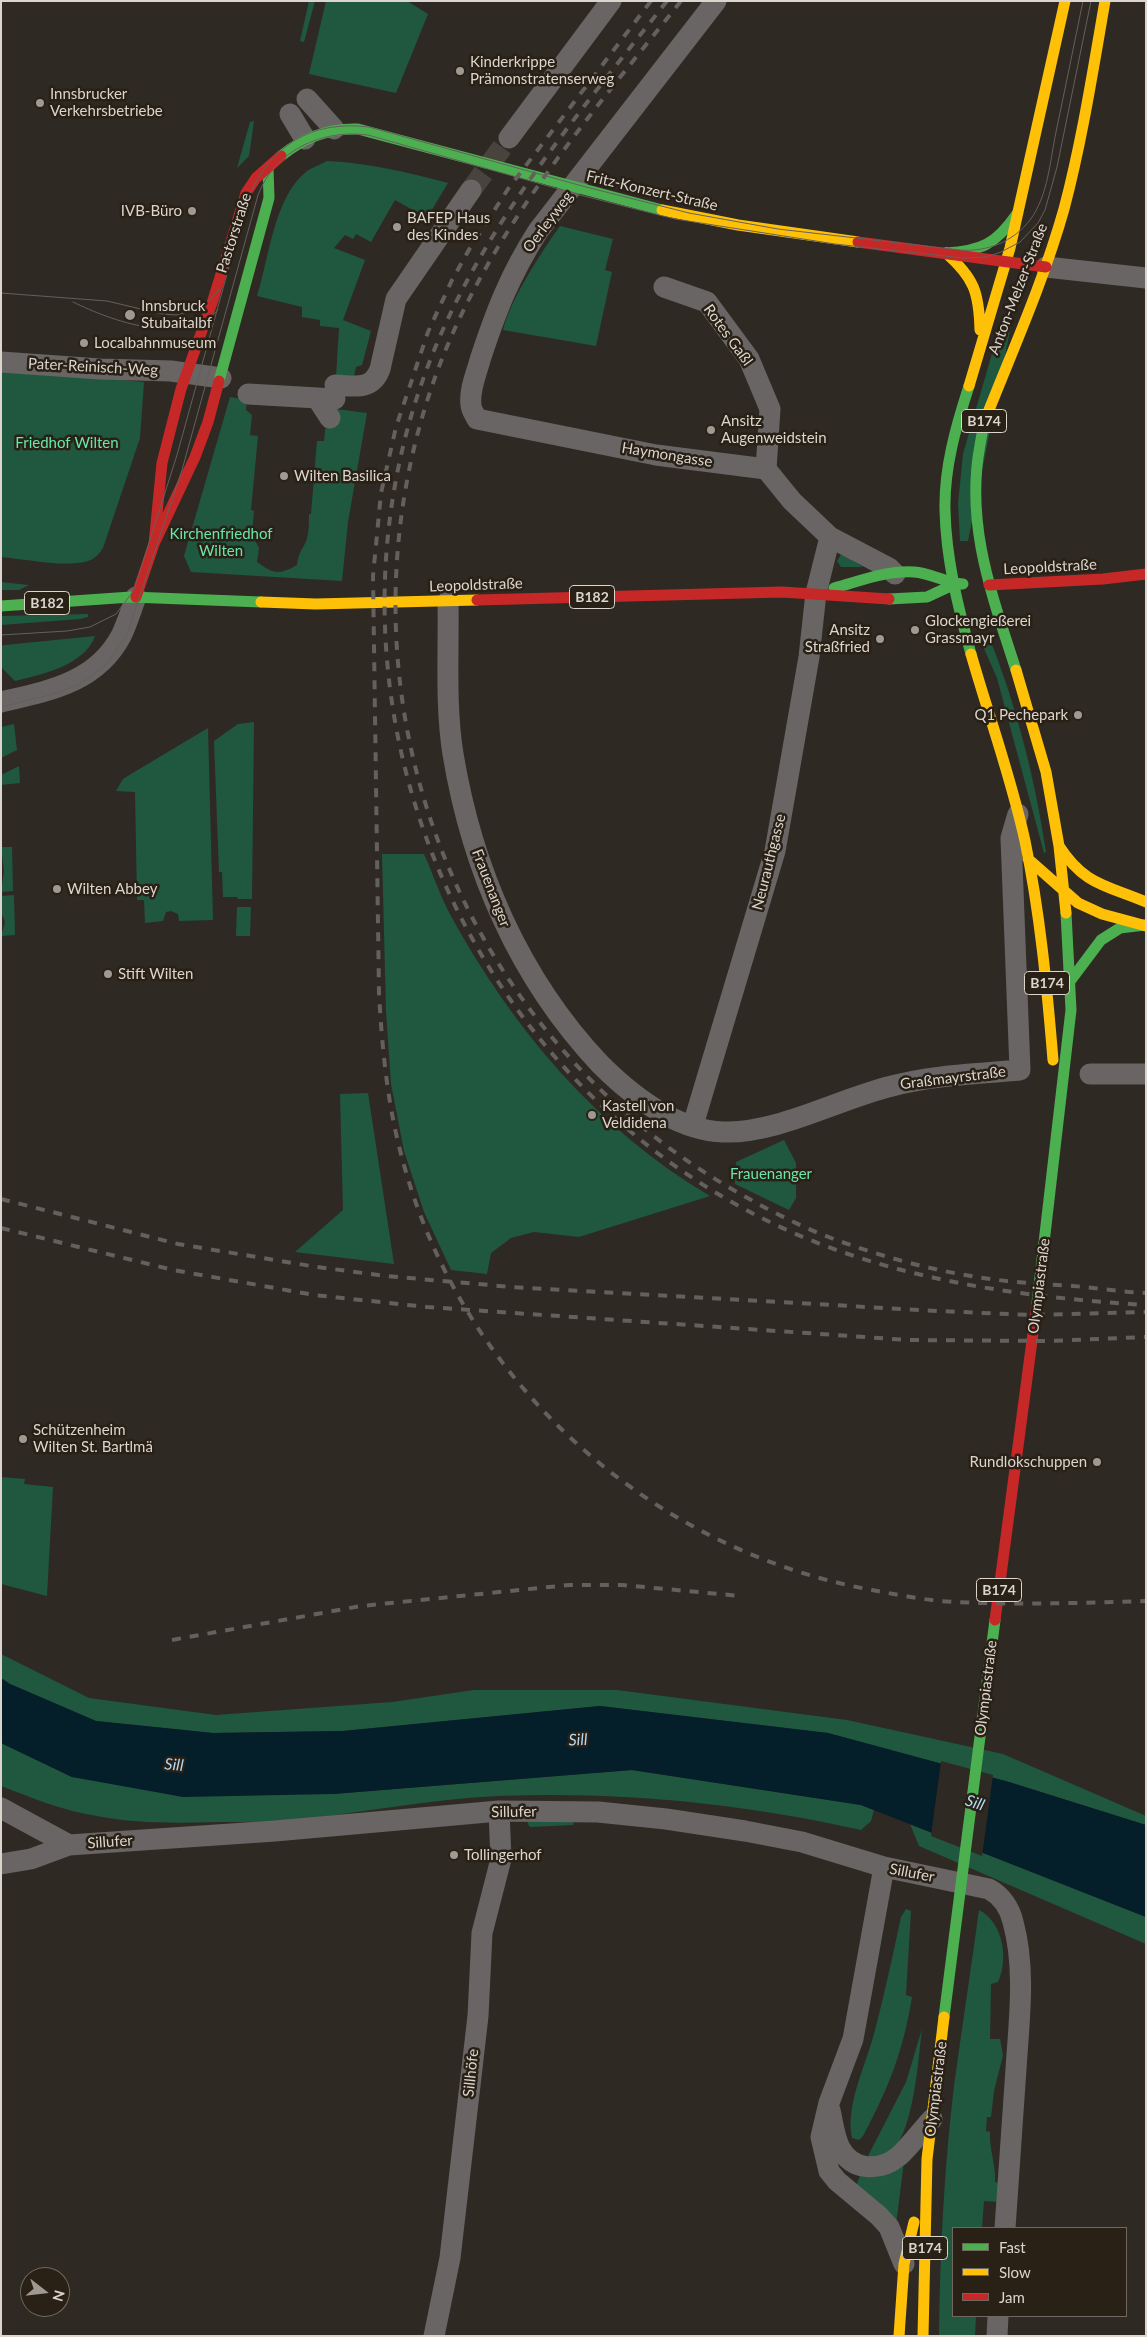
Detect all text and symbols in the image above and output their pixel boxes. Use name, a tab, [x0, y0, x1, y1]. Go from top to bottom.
place label: Kinderkrippe Prämonstratenserweg	[470, 53, 614, 88]
marker: Kinderkrippe Prämonstratenserweg	[454, 65, 466, 77]
place label: Innsbrucker Verkehrsbetriebe	[50, 85, 163, 120]
marker: Innsbrucker Verkehrsbetriebe	[34, 97, 46, 109]
street label: Fritz-Konzert-Straße	[585, 167, 719, 215]
street label: Oerleyweg	[519, 188, 577, 256]
street label: Pastorstraße	[213, 191, 255, 275]
place label: IVB-Büro	[121, 202, 182, 220]
marker: IVB-Büro	[186, 205, 198, 217]
place label: BAFEP Haus des Kindes	[407, 209, 490, 244]
marker: BAFEP Haus des Kindes	[391, 221, 403, 233]
street label: Anton-Melzer-Straße	[985, 221, 1051, 357]
place label: Innsbruck Stubaitalbf	[141, 297, 212, 332]
street label: Rotes Gaßl	[700, 301, 756, 369]
marker: Innsbruck Stubaitalbf	[123, 308, 137, 322]
place label: Localbahnmuseum	[94, 334, 216, 352]
marker: Localbahnmuseum	[78, 337, 90, 349]
street label: Pater-Reinisch-Weg	[27, 355, 159, 379]
road number: B174	[962, 410, 1006, 432]
place label: Ansitz Augenweidstein	[721, 412, 827, 447]
marker: Ansitz Augenweidstein	[705, 424, 717, 436]
park label: Friedhof Wilten	[15, 434, 119, 452]
street label: Haymongasse	[620, 439, 714, 471]
place label: Wilten Basilica	[294, 467, 391, 485]
marker: Wilten Basilica	[278, 470, 290, 482]
park label: Kirchenfriedhof Wilten	[170, 525, 272, 560]
street label: Leopoldstraße	[1003, 556, 1097, 578]
street label: Leopoldstraße	[429, 574, 523, 596]
road number: B182	[570, 586, 614, 608]
road number: B182	[24, 592, 70, 614]
place label: Glockengießerei Grassmayr	[925, 612, 1031, 647]
place label: Ansitz Straßfried	[805, 621, 870, 656]
marker: Glockengießerei Grassmayr	[909, 624, 921, 636]
marker: Ansitz Straßfried	[874, 633, 886, 645]
place label: Q1 Pechepark	[975, 706, 1068, 724]
marker: Q1 Pechepark	[1072, 709, 1084, 721]
street label: Neurauthgasse	[748, 812, 790, 912]
street label: Frauenanger	[468, 846, 514, 930]
place label: Wilten Abbey	[67, 880, 157, 898]
marker: Wilten Abbey	[51, 883, 63, 895]
place label: Stift Wilten	[118, 965, 193, 983]
marker: Stift Wilten	[102, 968, 114, 980]
road number: B174	[1024, 971, 1070, 994]
street label: Graßmayrstraße	[899, 1063, 1007, 1093]
place label: Kastell von Veldidena	[602, 1097, 674, 1132]
marker: Kastell von Veldidena	[586, 1109, 598, 1121]
park label: Frauenanger	[730, 1165, 812, 1183]
street label: Olympiastraße	[1024, 1237, 1054, 1335]
place label: Schützenheim Wilten St. Bartlmä	[33, 1421, 153, 1456]
marker: Schützenheim Wilten St. Bartlmä	[17, 1433, 29, 1445]
place label: Rundlokschuppen	[970, 1453, 1087, 1471]
marker: Rundlokschuppen	[1091, 1456, 1103, 1468]
road number: B174	[976, 1578, 1022, 1602]
street label: Olympiastraße	[971, 1639, 1001, 1737]
water label: Sill	[568, 1730, 588, 1750]
water label: Sill	[164, 1755, 184, 1775]
water label: Sill	[963, 1791, 987, 1815]
street label: Sillufer	[491, 1803, 537, 1821]
street label: Sillufer	[87, 1831, 133, 1853]
place label: Tollingerhof	[464, 1846, 542, 1864]
marker: Tollingerhof	[448, 1849, 460, 1861]
street label: Sillufer	[888, 1860, 936, 1886]
street label: Olympiastraße	[921, 2040, 951, 2138]
street label: Sillhöfe	[460, 2048, 482, 2098]
legend	[952, 2227, 1127, 2317]
road number: B174	[902, 2236, 948, 2260]
text: Fast	[999, 2238, 1026, 2256]
text: Slow	[999, 2263, 1031, 2281]
north arrow	[20, 2267, 70, 2317]
text: N	[49, 2288, 69, 2304]
text: Jam	[999, 2288, 1025, 2306]

